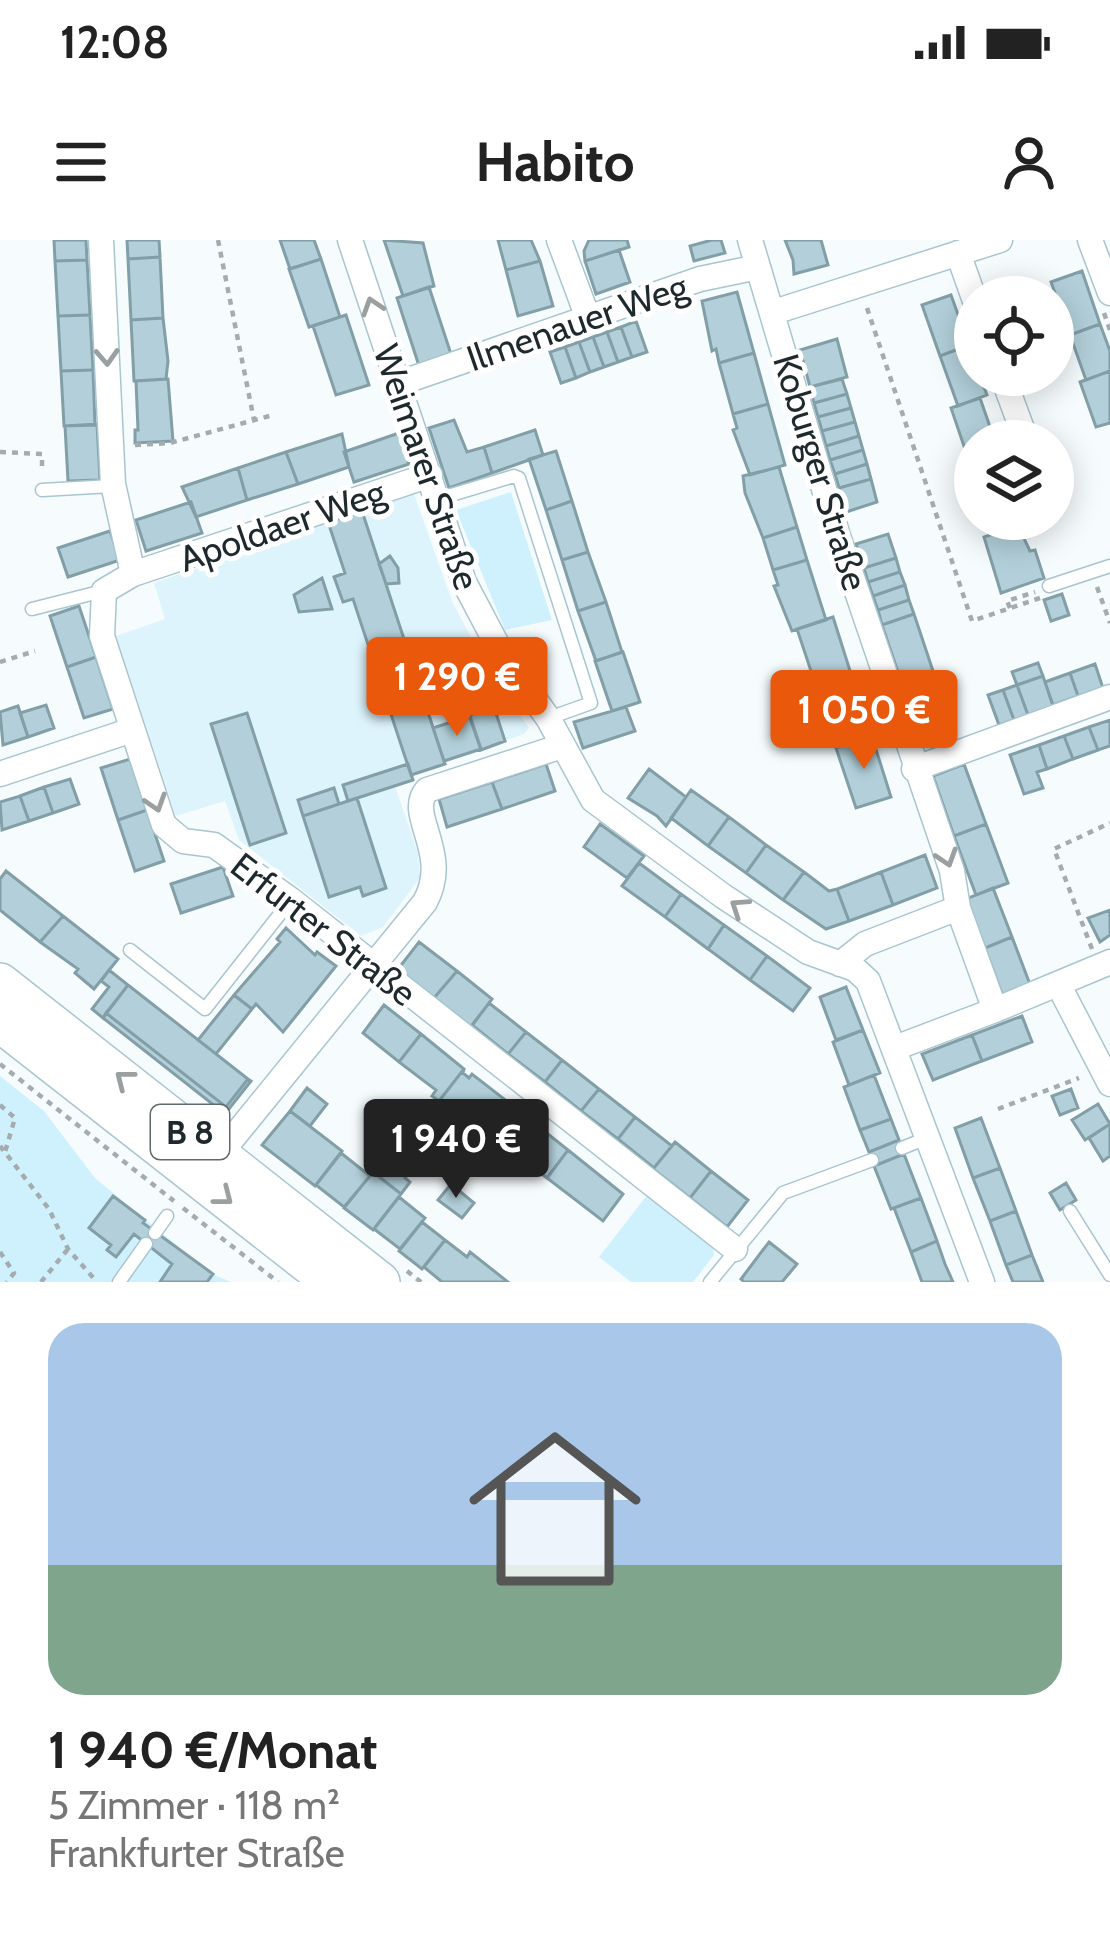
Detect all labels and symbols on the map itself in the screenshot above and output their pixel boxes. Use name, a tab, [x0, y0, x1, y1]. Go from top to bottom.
street label: Ilmenauer Weg	[461, 263, 694, 380]
one-way arrow	[361, 296, 386, 317]
street label: Weimarer Straße	[364, 339, 490, 595]
one-way arrow	[94, 348, 120, 367]
street label: Koburger Straße	[764, 348, 878, 596]
street label: Apoldaer Weg	[173, 469, 392, 581]
pin: 1 290 €	[346, 637, 568, 739]
pin: 1 050 €	[753, 670, 975, 772]
one-way arrow	[142, 792, 167, 813]
street label: Erfurter Straße	[223, 843, 425, 1015]
one-way arrow	[932, 847, 957, 868]
one-way arrow	[731, 899, 753, 921]
one-way arrow	[115, 1072, 137, 1093]
pin: 1 940 €	[345, 1099, 567, 1201]
road number: B 8	[151, 1105, 229, 1159]
one-way arrow	[211, 1183, 233, 1204]

